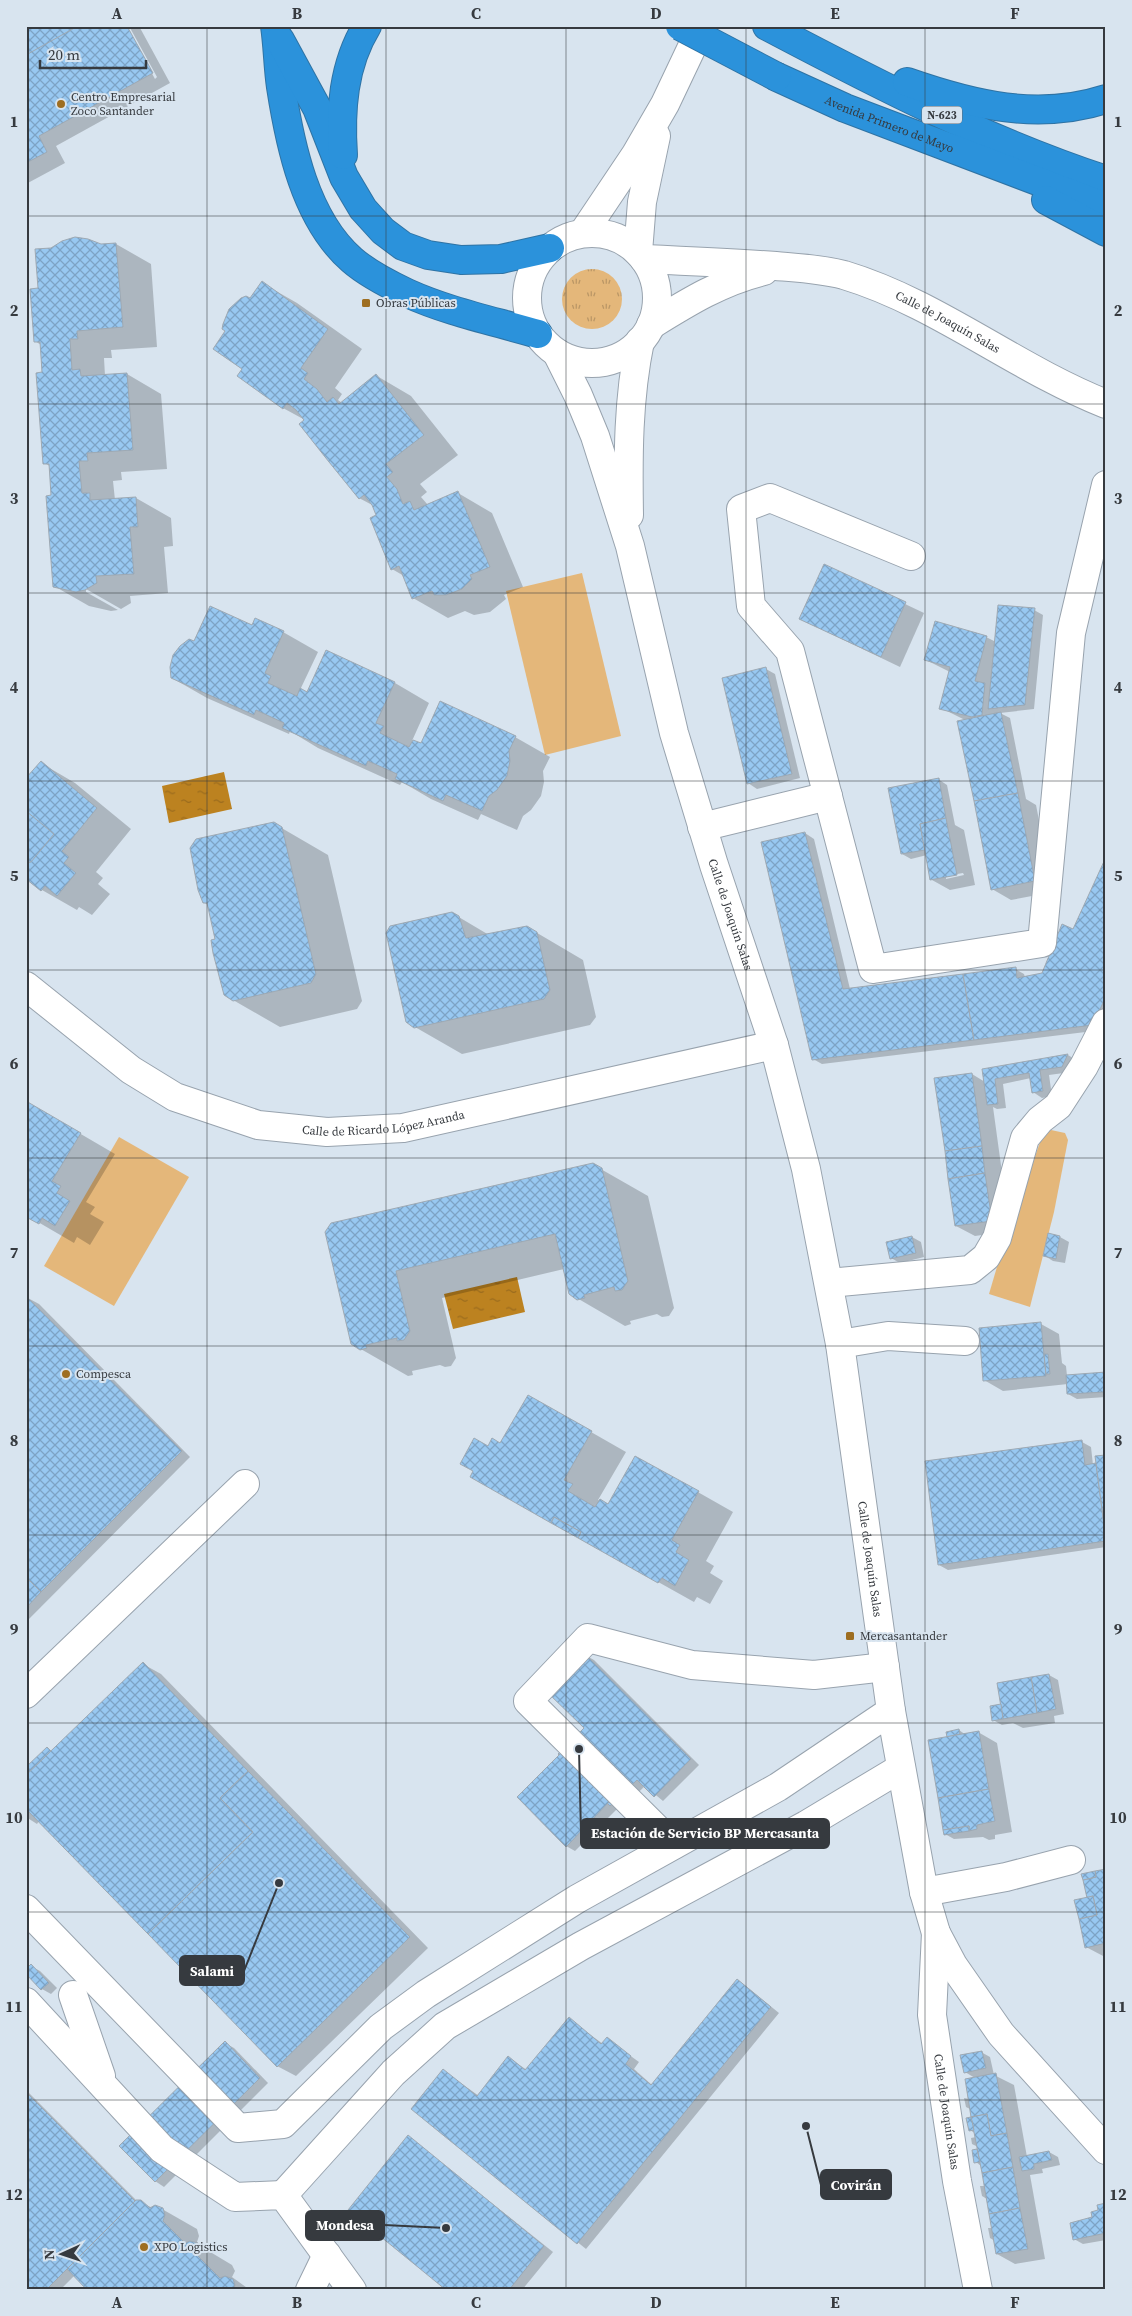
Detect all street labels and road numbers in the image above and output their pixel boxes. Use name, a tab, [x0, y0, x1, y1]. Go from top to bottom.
street label: Avenida Primero de Mayo	[822, 92, 957, 157]
road number: N-623	[922, 106, 962, 124]
street label: Calle de Joaquín Salas	[893, 287, 1003, 357]
street label: Calle de Joaquín Salas	[705, 857, 757, 972]
street label: Calle de Ricardo López Aranda	[301, 1106, 467, 1140]
street label: Calle de Joaquín Salas	[854, 1500, 886, 1618]
street label: Calle de Joaquín Salas	[930, 2053, 963, 2171]

